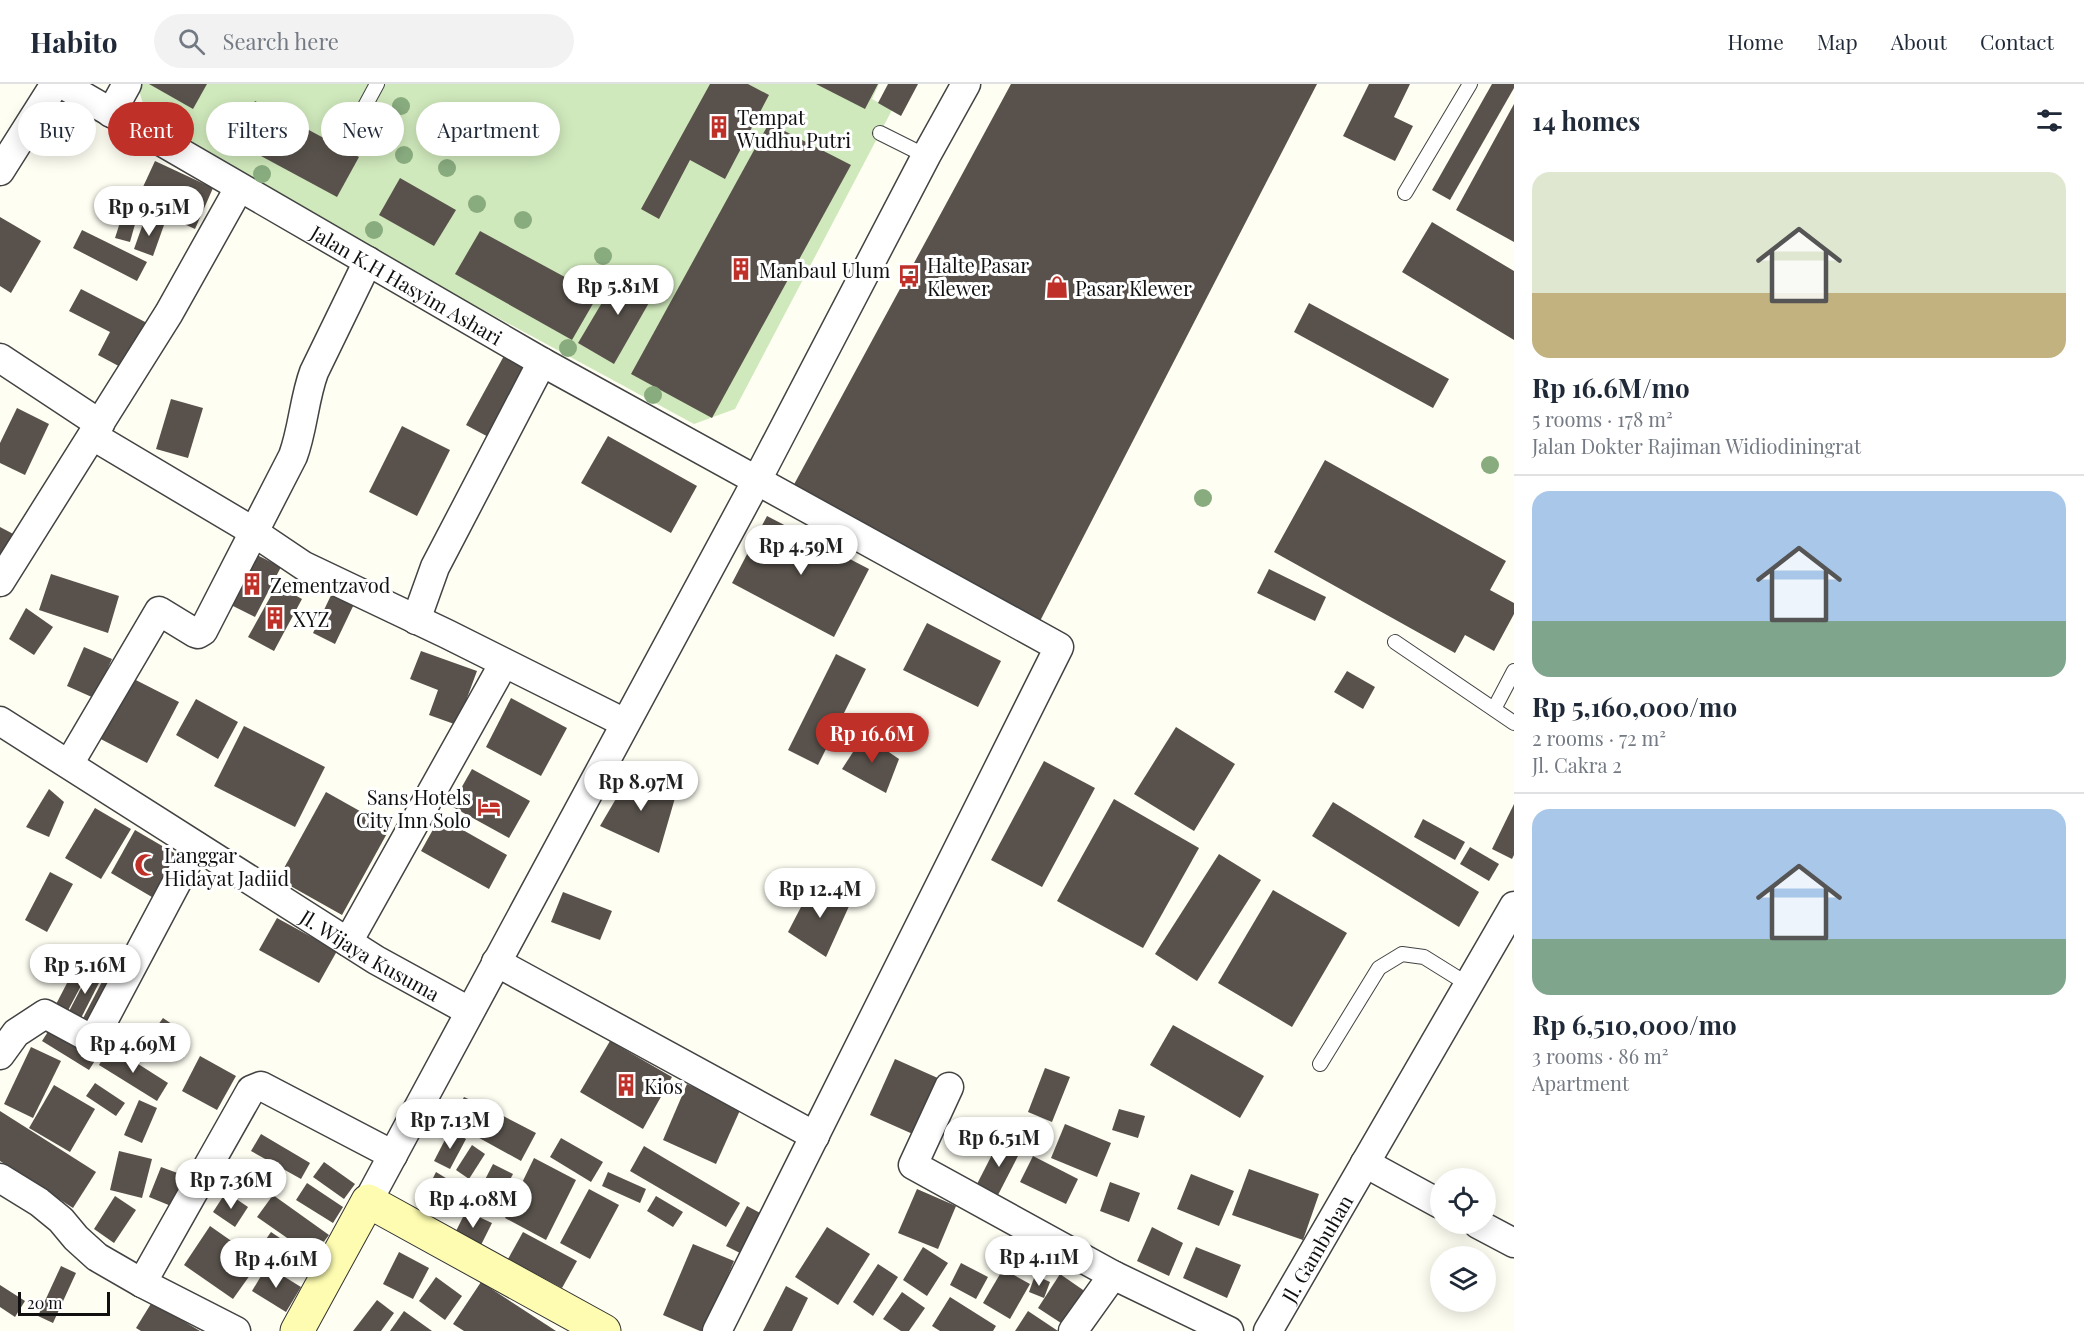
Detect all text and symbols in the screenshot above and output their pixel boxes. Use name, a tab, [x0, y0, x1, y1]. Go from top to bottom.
search box	[154, 14, 574, 68]
text: Habito	[30, 23, 118, 60]
icon: search	[175, 25, 208, 58]
text: Search here	[223, 26, 339, 56]
text: Home	[1728, 27, 1784, 55]
text: Map	[1817, 27, 1858, 55]
text: About	[1891, 27, 1947, 55]
text: Contact	[1980, 27, 2054, 55]
chip: Buy	[18, 102, 96, 156]
chip: Rent	[108, 102, 194, 156]
chip: Filters	[206, 102, 309, 156]
chip: New	[321, 102, 404, 156]
chip: Apartment	[416, 102, 560, 156]
place label: Tempat Wudhu Putri	[736, 103, 851, 153]
text: 14 homes	[1532, 103, 1640, 138]
icon: filters	[2033, 104, 2066, 137]
building icon: Tempat Wudhu Putri	[706, 114, 732, 140]
pin: Rp 9.51M	[87, 186, 211, 237]
text: Rp 9.51M	[108, 192, 190, 219]
icon: home	[1745, 211, 1853, 319]
street label: Jalan K.H Hasyim Ashari	[306, 217, 508, 350]
place label: Halte Pasar Klewer	[927, 251, 1029, 301]
building icon: Manbaul Ulum	[728, 256, 754, 282]
place label: Manbaul Ulum	[759, 256, 890, 283]
bus stop icon: Halte Pasar Klewer	[896, 263, 922, 289]
pin: Rp 5.81M	[556, 265, 680, 316]
text: Rp 5.81M	[577, 271, 659, 298]
shop icon: Pasar Klewer	[1044, 274, 1070, 300]
place label: Pasar Klewer	[1075, 274, 1192, 301]
text: Rp 16.6M/mo	[1532, 370, 1690, 405]
text: 5 rooms · 178 m²	[1532, 405, 1673, 432]
text: Jalan Dokter Rajiman Widiodiningrat	[1532, 432, 1861, 459]
pin: Rp 4.59M	[739, 525, 863, 576]
icon: home	[1745, 530, 1853, 638]
text: Rp 4.59M	[759, 531, 843, 558]
building icon: Zementzavod	[239, 571, 265, 597]
place label: Zementzavod	[270, 571, 391, 598]
building icon: XYZ	[262, 605, 288, 631]
place label: XYZ	[293, 605, 329, 632]
text: Rp 5,160,000/mo	[1532, 689, 1737, 724]
pin: Rp 16.6M	[810, 713, 934, 764]
text: Rp 16.6M	[830, 719, 914, 746]
text: 2 rooms · 72 m²	[1532, 724, 1666, 751]
text: Jl. Cakra 2	[1532, 751, 1622, 778]
pin: Rp 8.97M	[579, 761, 703, 812]
text: Rp 8.97M	[598, 767, 684, 794]
place label: Sans Hotels City Inn Solo	[356, 783, 471, 833]
hotel icon: Sans Hotels City Inn Solo	[476, 794, 502, 820]
place label: Langgar Hidayat Jadiid	[164, 841, 289, 891]
icon: home	[1745, 848, 1853, 956]
mosque icon: Langgar Hidayat Jadiid	[133, 852, 159, 878]
pin: Rp 12.4M	[758, 868, 882, 919]
text: Rp 12.4M	[778, 874, 862, 901]
street label: Jl. Wijaya Kusuma	[295, 902, 445, 1006]
pin: Rp 5.16M	[23, 944, 147, 995]
text: Rp 5.16M	[44, 950, 126, 977]
text: Rp 6,510,000/mo	[1532, 1007, 1737, 1042]
pin: Rp 4.69M	[71, 1023, 195, 1074]
text: Rp 4.69M	[90, 1029, 176, 1056]
text: 3 rooms · 86 m²	[1532, 1042, 1669, 1069]
text: Apartment	[1532, 1069, 1629, 1096]
building icon: Kios	[613, 1072, 639, 1098]
place label: Kios	[644, 1072, 683, 1099]
pin: Rp 7.13M	[388, 1099, 512, 1150]
text: Rp 7.13M	[410, 1105, 490, 1132]
pin: Rp 6.51M	[937, 1117, 1061, 1168]
text: Rp 6.51M	[958, 1123, 1040, 1150]
pin: Rp 7.36M	[169, 1159, 293, 1210]
text: Rp 7.36M	[189, 1165, 273, 1192]
map controls	[1430, 1168, 1496, 1312]
button: locate	[1430, 1168, 1496, 1234]
pin: Rp 4.08M	[411, 1178, 535, 1229]
text: Rp 4.08M	[429, 1184, 517, 1211]
street label: Jl. Gambuhan	[1274, 1189, 1358, 1308]
pin: Rp 4.11M	[977, 1236, 1101, 1287]
pin: Rp 4.61M	[214, 1238, 338, 1289]
text: Rp 4.11M	[999, 1242, 1079, 1269]
text: Rp 4.61M	[234, 1244, 318, 1271]
button: layers	[1430, 1246, 1496, 1312]
scale bar	[18, 1289, 110, 1316]
text: 20 m	[27, 1292, 62, 1313]

